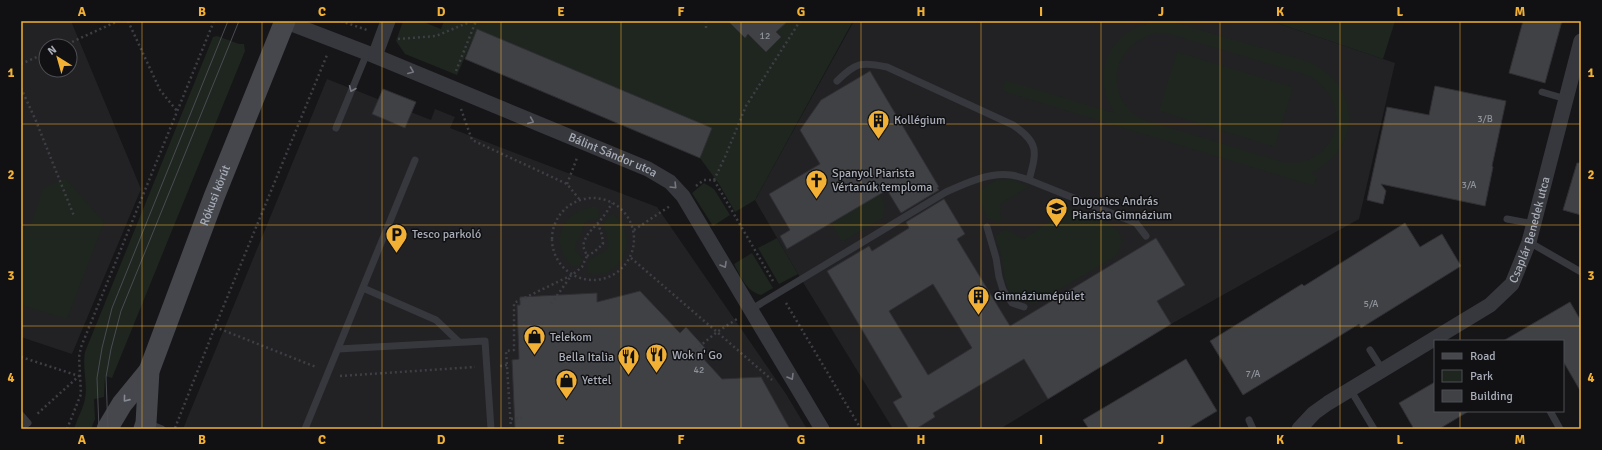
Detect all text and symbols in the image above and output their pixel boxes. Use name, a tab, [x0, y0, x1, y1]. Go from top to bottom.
text: A	[78, 4, 87, 20]
text: B	[198, 4, 206, 20]
text: C	[318, 4, 326, 20]
text: D	[437, 4, 446, 20]
text: E	[557, 4, 565, 20]
text: F	[678, 4, 685, 20]
text: G	[797, 4, 805, 20]
text: H	[917, 4, 925, 20]
text: I	[1039, 4, 1043, 20]
text: J	[1158, 4, 1164, 20]
text: K	[1276, 4, 1284, 20]
text: L	[1397, 4, 1404, 20]
text: M	[1515, 4, 1526, 20]
house number: 12	[760, 30, 770, 42]
north arrow	[38, 38, 78, 78]
text: N	[45, 43, 59, 58]
text: 1	[7, 65, 15, 81]
text: 1	[1587, 65, 1595, 81]
one-way arrow	[407, 66, 414, 74]
one-way arrow	[349, 84, 357, 92]
building icon: Kollégium	[865, 107, 891, 140]
place label: Kollégium	[894, 113, 946, 128]
house number: 3/B	[1477, 113, 1493, 125]
one-way arrow	[527, 116, 534, 124]
street label: Bálint Sándor utca	[566, 129, 660, 180]
street label: Rókusi körút	[196, 163, 234, 228]
place label: Spanyol Piarista Vértanúk temploma	[832, 166, 932, 195]
text: 2	[7, 167, 15, 183]
church icon: Spanyol Piarista Vértanúk temploma	[804, 167, 830, 200]
text: 2	[1587, 167, 1595, 183]
street label: Csaplár Benedek utca	[1506, 175, 1553, 285]
house number: 3/A	[1462, 179, 1477, 191]
one-way arrow	[669, 181, 677, 189]
place label: Dugonics András Piarista Gimnázium	[1072, 194, 1172, 223]
school or university icon: Dugonics András Piarista Gimnázium	[1044, 195, 1070, 228]
parking icon: Tesco parkoló	[383, 221, 409, 254]
place label: Tesco parkoló	[412, 227, 481, 242]
one-way arrow	[720, 261, 727, 268]
text: 3	[7, 268, 15, 284]
text: 3	[1587, 268, 1595, 284]
building icon: Gimnáziumépület	[965, 283, 991, 316]
place label: Gimnáziumépület	[994, 289, 1084, 304]
house number: 5/A	[1364, 298, 1379, 310]
shop icon: Telekom	[521, 324, 547, 357]
place label: Telekom	[550, 330, 592, 345]
legend	[1434, 340, 1564, 412]
restaurant icon: Wok n' Go	[644, 342, 670, 375]
restaurant icon: Bella Italia	[616, 344, 642, 377]
place label: Wok n' Go	[672, 348, 722, 363]
text: Road	[1470, 349, 1496, 364]
place label: Bella Italia	[558, 350, 614, 365]
house number: 42	[694, 364, 704, 376]
shop icon: Yettel	[554, 367, 580, 400]
house number: 7/A	[1246, 368, 1261, 380]
text: Park	[1470, 369, 1493, 384]
text: 4	[7, 370, 15, 386]
text: 4	[1587, 370, 1595, 386]
place label: Yettel	[582, 373, 612, 388]
one-way arrow	[786, 373, 793, 380]
text: Building	[1470, 389, 1513, 404]
one-way arrow	[124, 394, 131, 401]
text: A	[78, 432, 87, 448]
text: B	[198, 432, 206, 448]
text: C	[318, 432, 326, 448]
text: D	[437, 432, 446, 448]
text: E	[557, 432, 565, 448]
text: F	[678, 432, 685, 448]
text: G	[797, 432, 805, 448]
text: H	[917, 432, 925, 448]
text: I	[1039, 432, 1043, 448]
text: J	[1158, 432, 1164, 448]
text: K	[1276, 432, 1284, 448]
text: L	[1397, 432, 1404, 448]
text: M	[1515, 432, 1526, 448]

